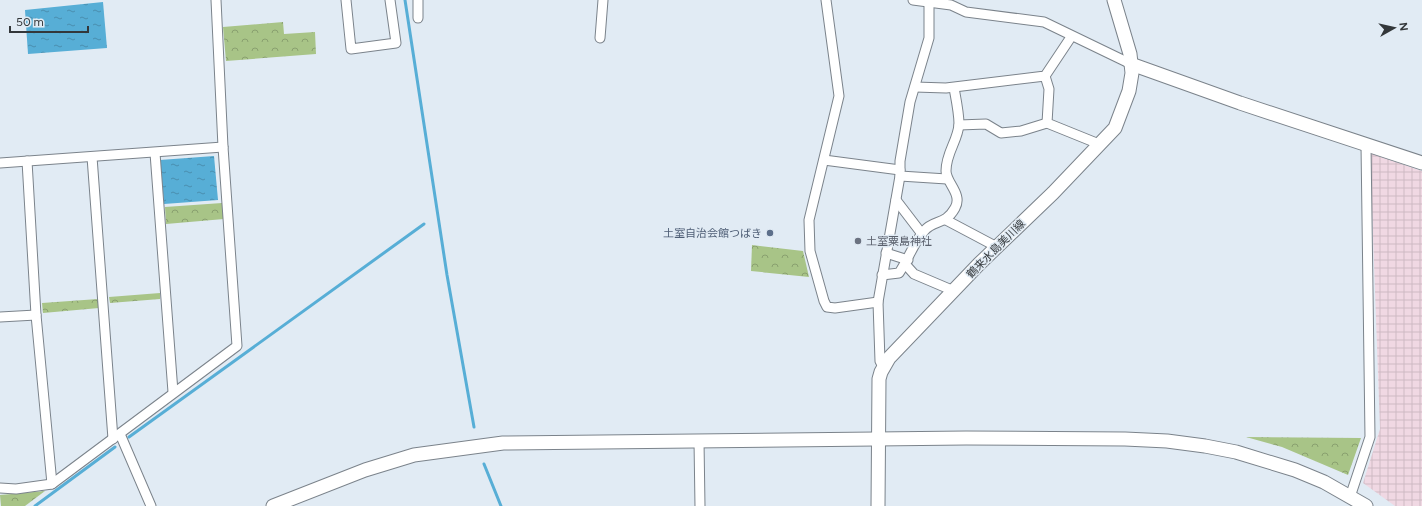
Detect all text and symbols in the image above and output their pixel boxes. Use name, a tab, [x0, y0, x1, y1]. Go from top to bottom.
scale bar	[10, 8, 88, 34]
north arrow	[1374, 8, 1414, 48]
text: 50 m	[16, 15, 44, 29]
text: N	[1396, 22, 1410, 32]
street label: 鶴来水島美川線	[964, 217, 1028, 281]
place label: 土室自治会館つばき	[663, 227, 762, 240]
marker: 土室自治会館つばき	[765, 228, 775, 238]
place label: 土室粟島神社	[866, 235, 932, 248]
marker: 土室粟島神社	[853, 236, 863, 246]

